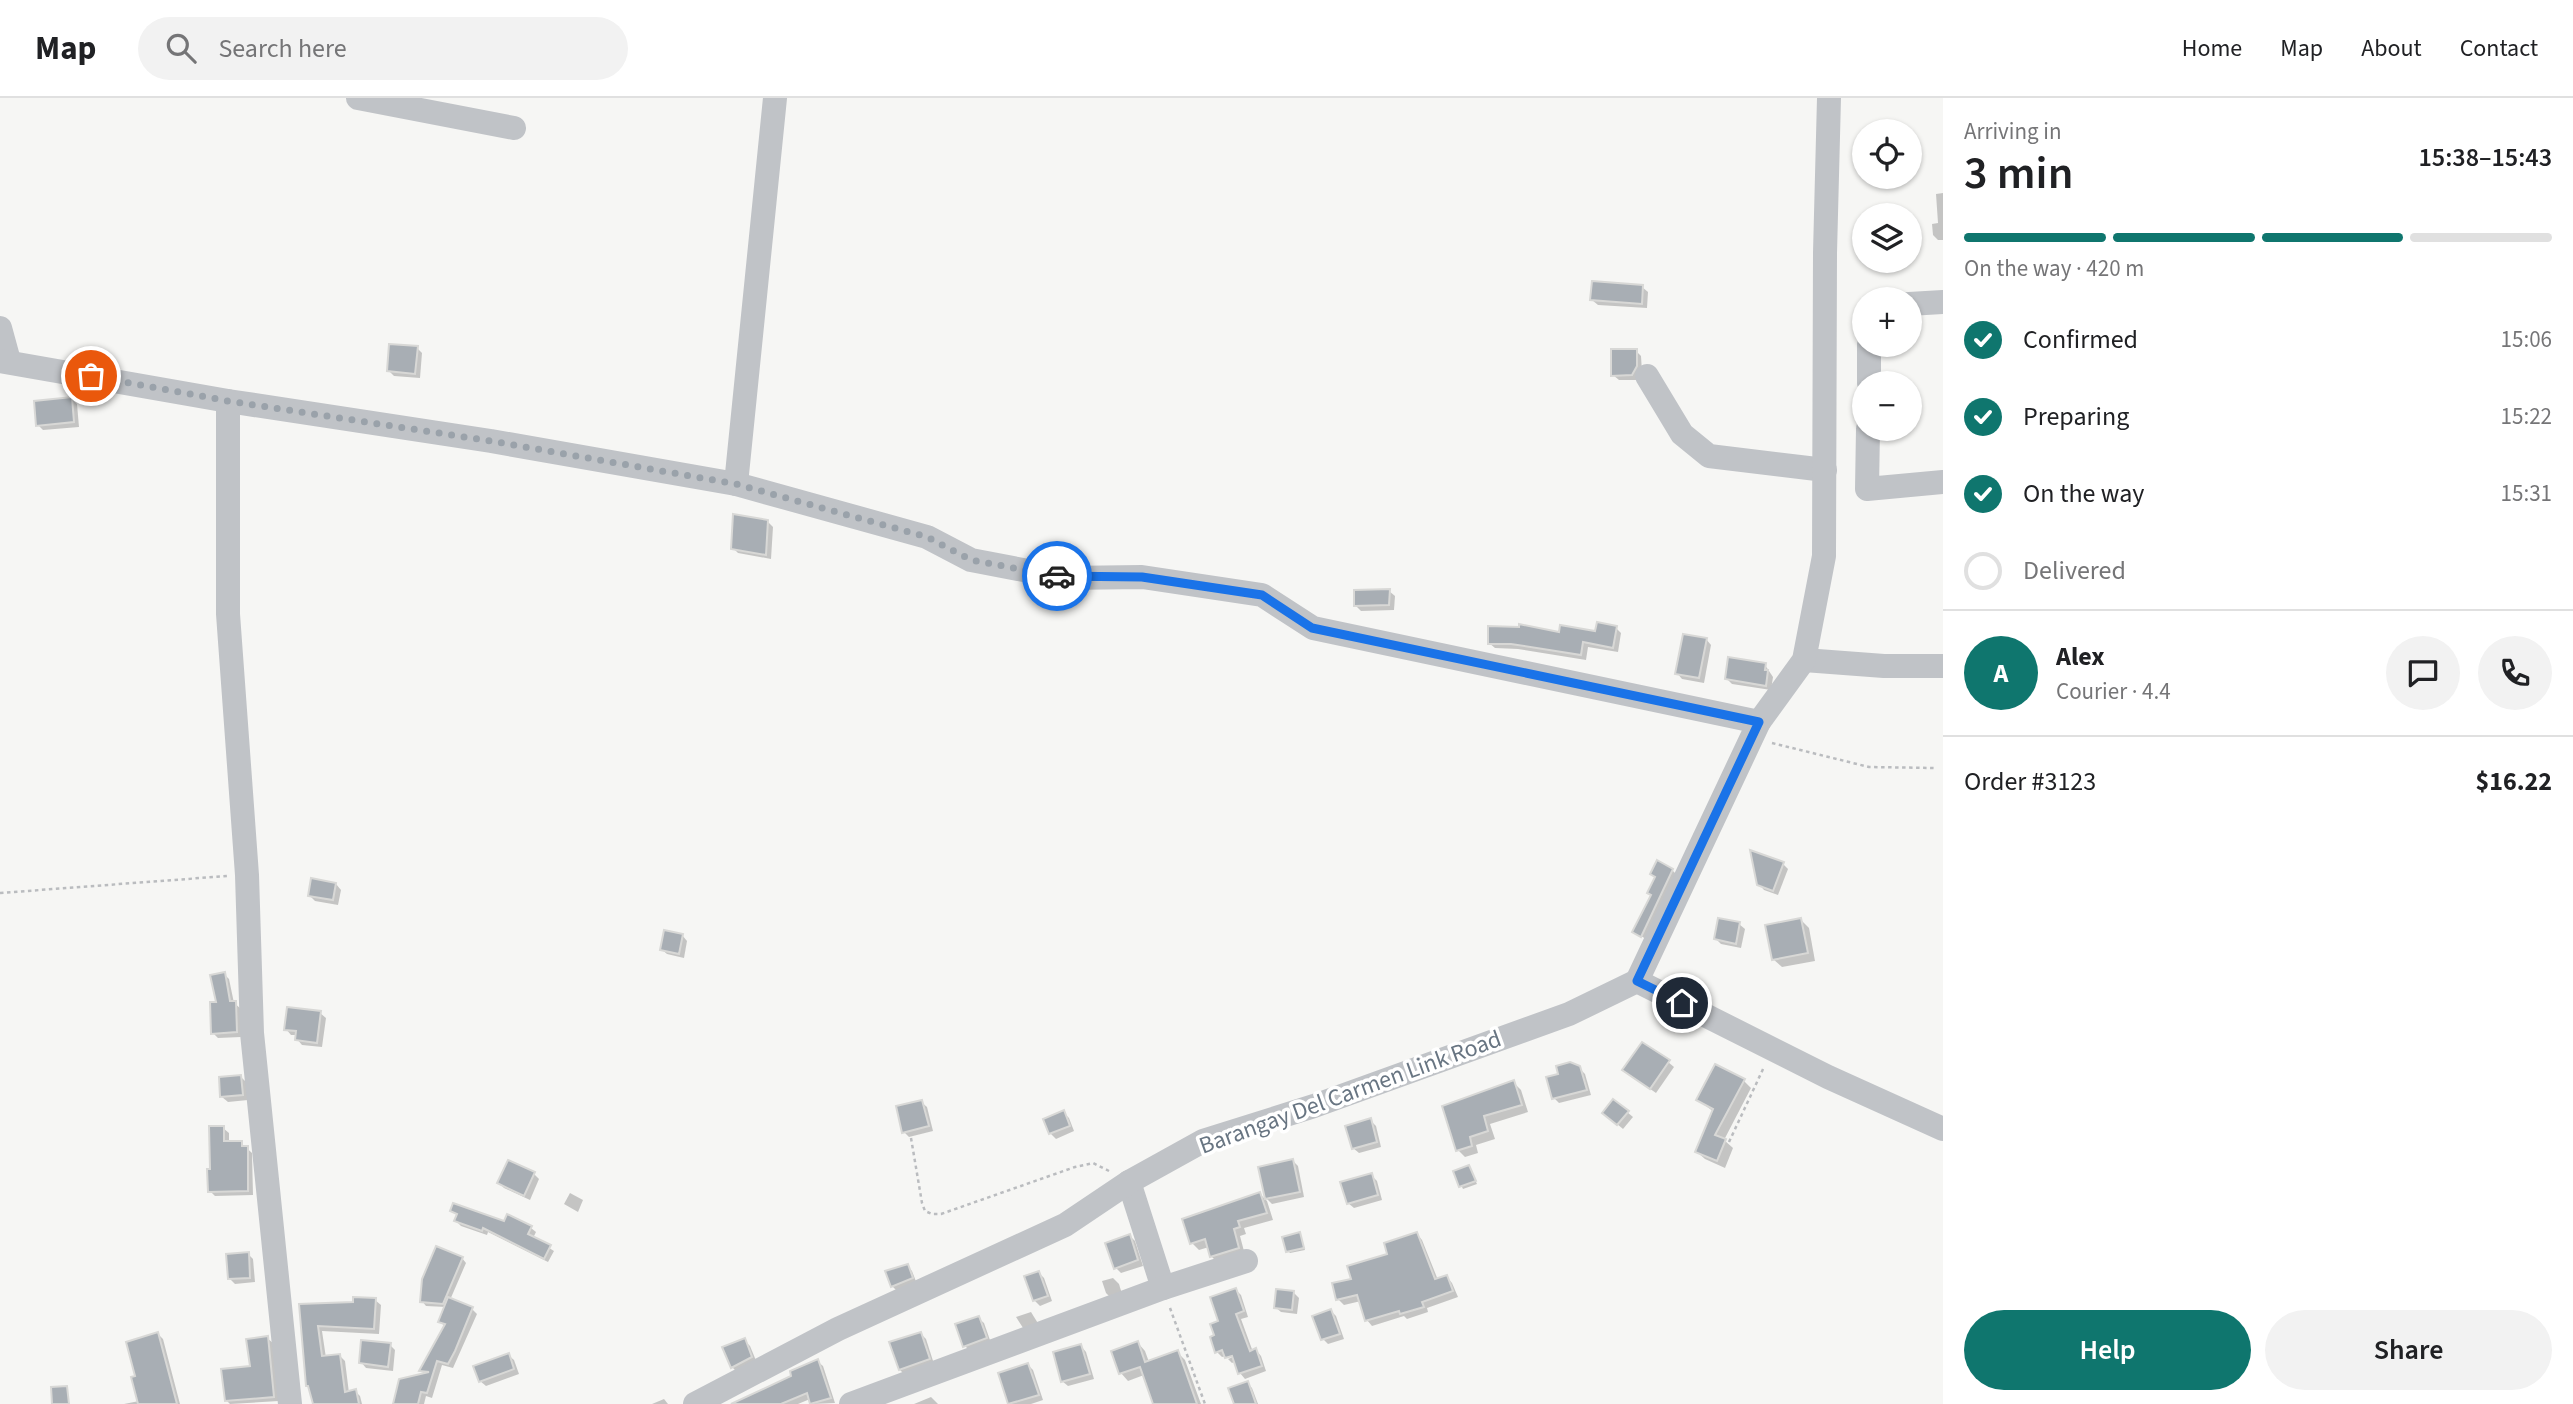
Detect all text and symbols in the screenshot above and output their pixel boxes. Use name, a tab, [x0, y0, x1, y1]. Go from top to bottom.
search box	[138, 17, 628, 80]
text: Map	[35, 25, 96, 72]
icon: search	[162, 29, 200, 67]
text: Search here	[218, 30, 347, 67]
text: Home	[2182, 31, 2242, 66]
text: Map	[2280, 31, 2323, 66]
text: About	[2361, 31, 2422, 66]
text: Contact	[2460, 31, 2538, 66]
text: Arriving in	[1964, 115, 2062, 148]
map controls	[1852, 119, 1922, 441]
button: locate	[1852, 119, 1922, 189]
text: 15:38–15:43	[2419, 139, 2552, 176]
text: 3 min	[1964, 141, 2073, 206]
button: layers	[1852, 203, 1922, 273]
text: On the way · 420 m	[1964, 252, 2144, 285]
button: +	[1852, 287, 1922, 357]
icon: check	[1964, 321, 2002, 359]
text: Confirmed	[2023, 321, 2138, 358]
text: 15:06	[2501, 323, 2552, 356]
pin	[61, 346, 121, 406]
icon: bag	[72, 357, 110, 395]
button: −	[1852, 371, 1922, 441]
icon: check	[1964, 398, 2002, 436]
text: Preparing	[2023, 398, 2129, 435]
text: 15:22	[2501, 400, 2552, 433]
icon: check	[1964, 475, 2002, 513]
text: On the way	[2023, 475, 2144, 512]
text: 15:31	[2501, 477, 2552, 510]
courier	[1022, 541, 1092, 611]
text: Delivered	[2023, 552, 2126, 589]
icon: car	[1038, 557, 1076, 595]
button: chat	[2386, 636, 2460, 710]
button: phone	[2478, 636, 2552, 710]
text: Alex	[2056, 638, 2105, 675]
text: A	[1994, 655, 2008, 692]
text: Courier · 4.4	[2056, 675, 2171, 708]
text: Order #3123	[1964, 763, 2096, 800]
text: $16.22	[2476, 763, 2552, 800]
pin	[1652, 973, 1712, 1033]
icon: home	[1663, 984, 1701, 1022]
street label: Barangay Del Carmen Link Road	[1194, 1021, 1506, 1164]
button: Help	[1964, 1310, 2251, 1390]
button: Share	[2265, 1310, 2552, 1390]

